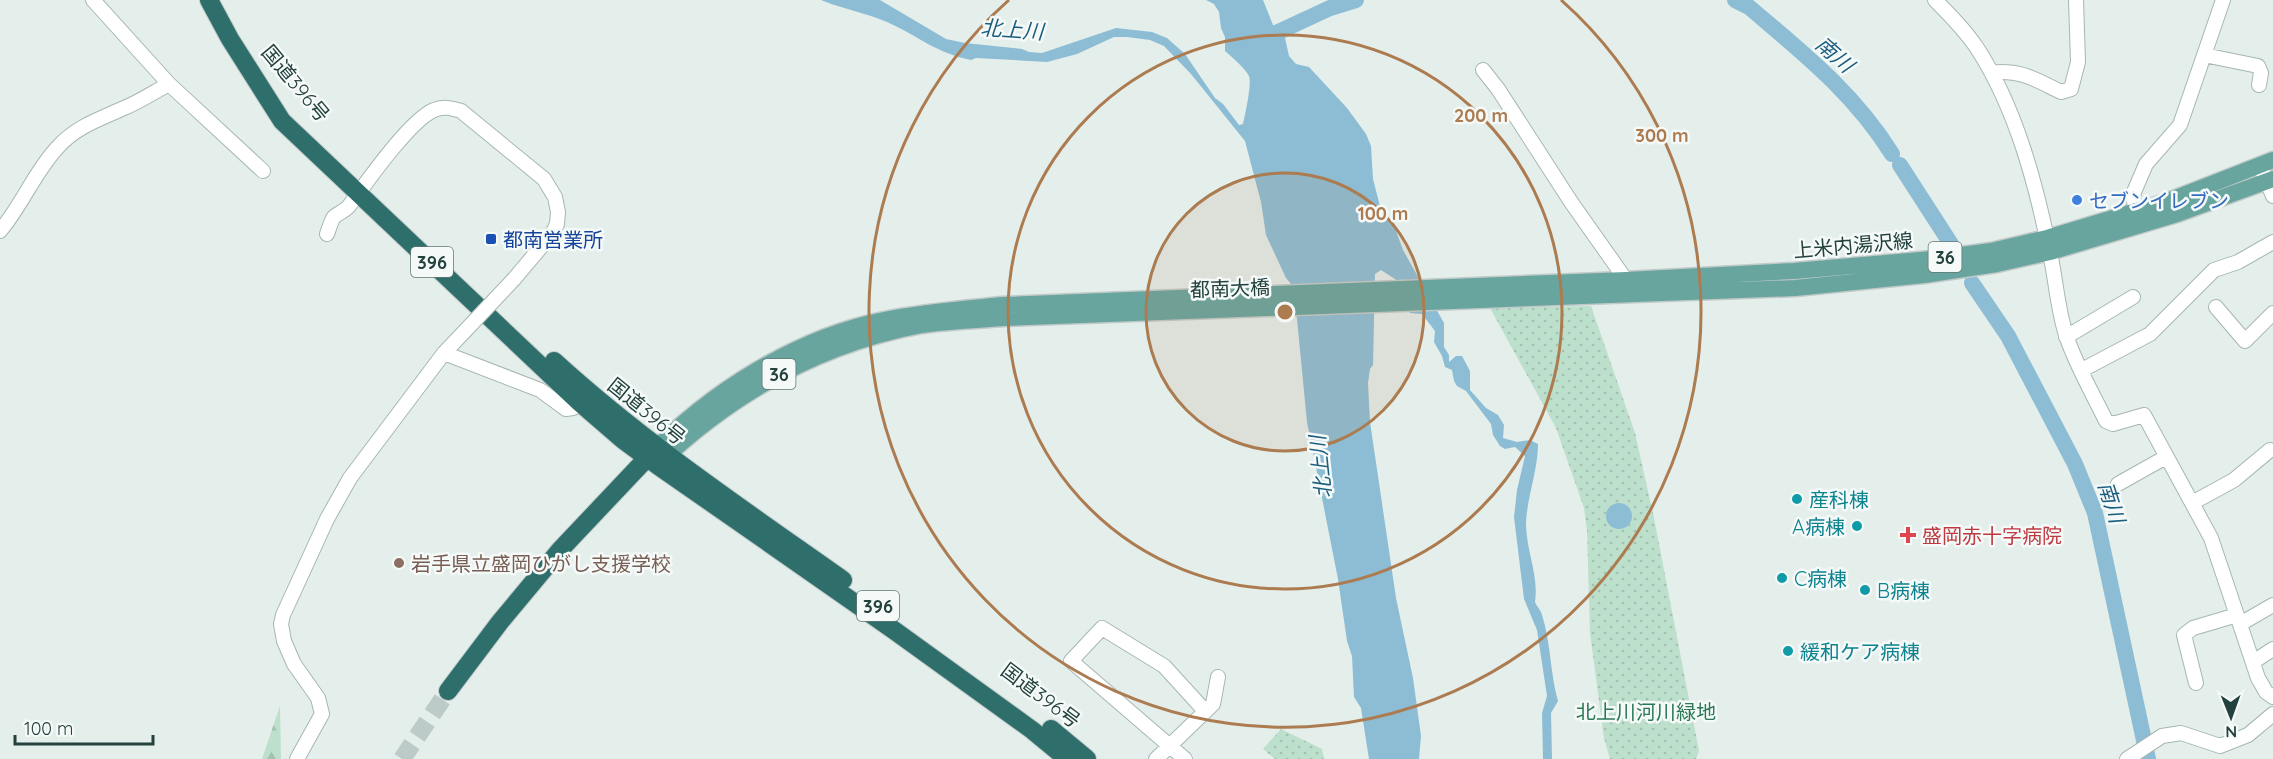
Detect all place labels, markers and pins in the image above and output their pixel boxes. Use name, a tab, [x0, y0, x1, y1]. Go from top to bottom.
place label: セブンイレブン	[2089, 188, 2229, 213]
marker: セブンイレブン	[2070, 193, 2084, 207]
place label: 都南営業所	[503, 227, 603, 252]
marker: 都南営業所	[484, 232, 498, 246]
centre of rings	[1275, 302, 1295, 322]
place label: 産科棟	[1809, 487, 1869, 512]
marker: 産科棟	[1790, 492, 1804, 506]
place label: A病棟	[1792, 514, 1845, 539]
marker: A病棟	[1850, 519, 1864, 533]
place label: 盛岡赤十字病院	[1922, 523, 2062, 548]
marker: 盛岡赤十字病院	[1899, 526, 1917, 544]
place label: 岩手県立盛岡ひがし支援学校	[411, 551, 671, 576]
marker: 岩手県立盛岡ひがし支援学校	[392, 556, 406, 570]
place label: C病棟	[1794, 566, 1847, 591]
marker: C病棟	[1775, 571, 1789, 585]
place label: B病棟	[1877, 578, 1930, 603]
marker: B病棟	[1858, 583, 1872, 597]
place label: 緩和ケア病棟	[1800, 639, 1920, 664]
marker: 緩和ケア病棟	[1781, 644, 1795, 658]

